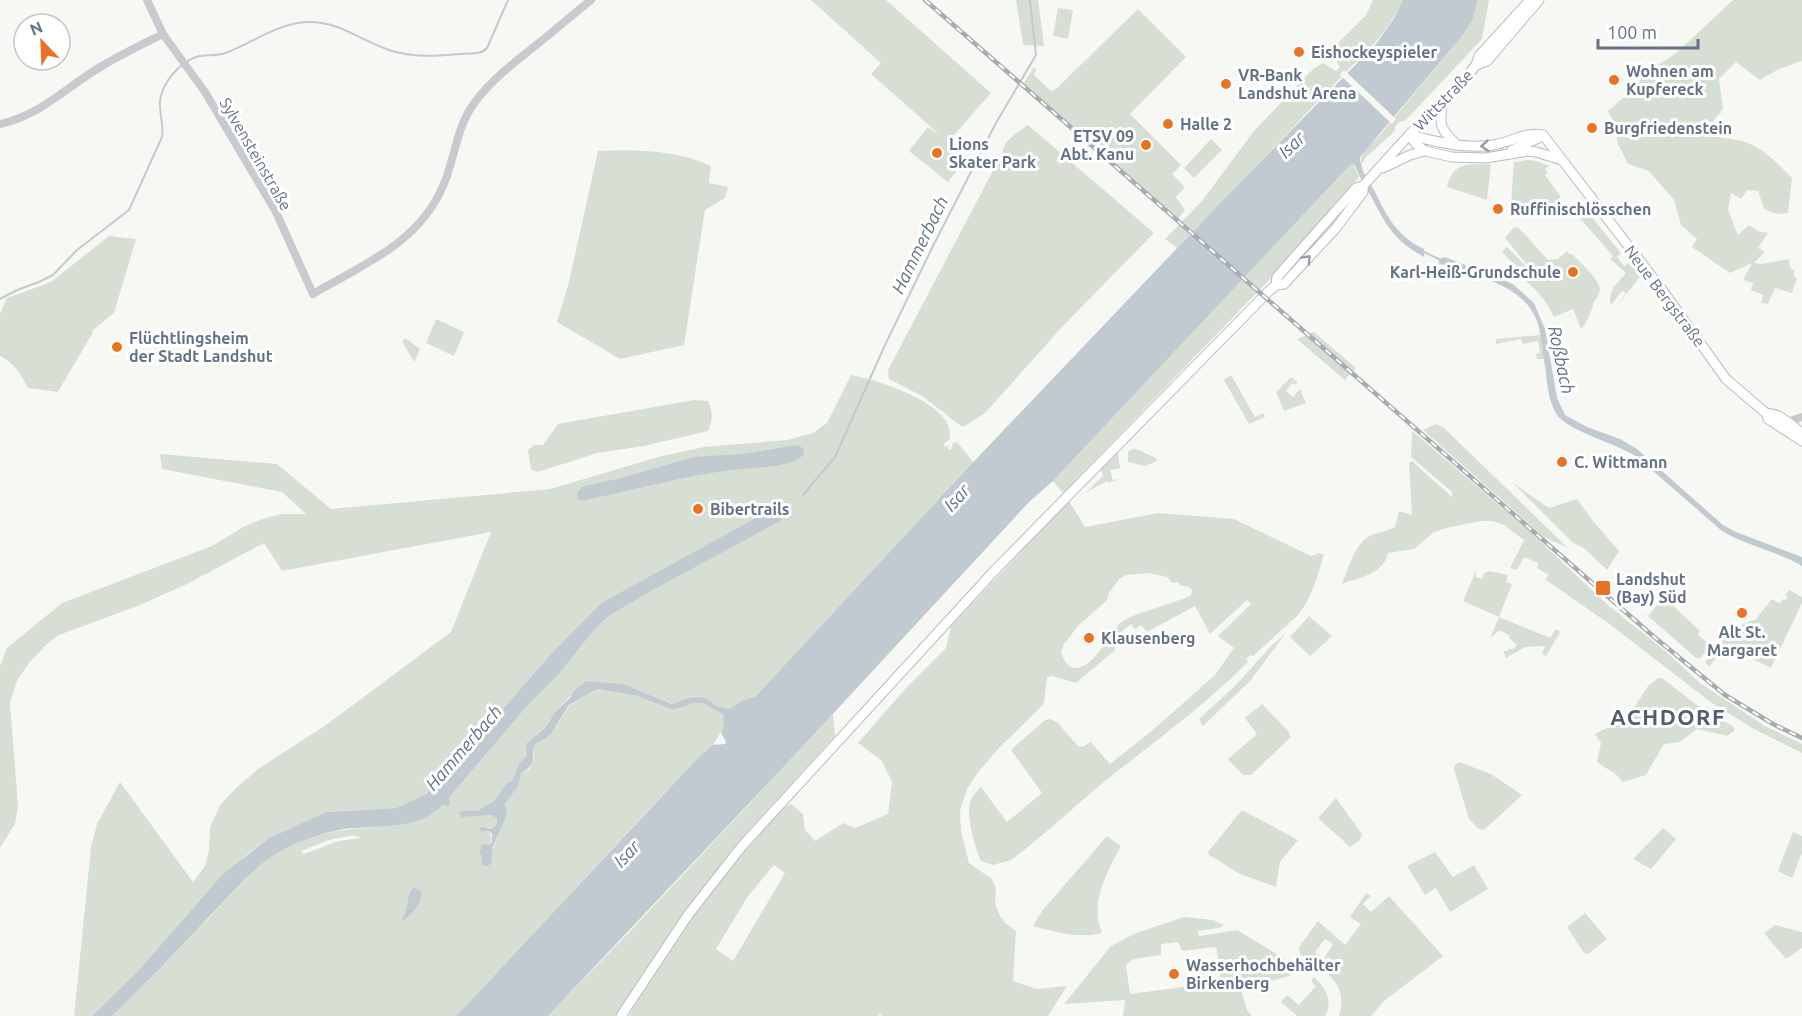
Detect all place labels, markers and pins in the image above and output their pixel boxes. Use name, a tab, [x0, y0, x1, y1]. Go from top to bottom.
place label: Eishockeyspieler	[1311, 43, 1437, 61]
marker: Eishockeyspieler	[1292, 45, 1306, 59]
place label: Wohnen am Kupfereck	[1626, 62, 1714, 98]
place label: VR-Bank Landshut Arena	[1238, 66, 1357, 102]
marker: Wohnen am Kupfereck	[1607, 73, 1621, 87]
marker: VR-Bank Landshut Arena	[1219, 77, 1233, 91]
place label: Halle 2	[1180, 115, 1232, 133]
marker: Halle 2	[1161, 117, 1175, 131]
place label: Burgfriedenstein	[1604, 119, 1732, 137]
marker: Burgfriedenstein	[1585, 121, 1599, 135]
place label: ETSV 09 Abt. Kanu	[1060, 127, 1134, 163]
place label: Lions Skater Park	[949, 135, 1036, 171]
marker: ETSV 09 Abt. Kanu	[1139, 138, 1153, 152]
marker: Lions Skater Park	[930, 146, 944, 160]
place label: Ruffinischlösschen	[1510, 200, 1651, 218]
marker: Ruffinischlösschen	[1491, 202, 1505, 216]
place label: Karl-Heiß-Grundschule	[1390, 263, 1561, 281]
marker: Karl-Heiß-Grundschule	[1566, 265, 1580, 279]
place label: Flüchtlingsheim der Stadt Landshut	[129, 329, 273, 365]
marker: Flüchtlingsheim der Stadt Landshut	[110, 340, 124, 354]
place label: C. Wittmann	[1574, 453, 1667, 471]
marker: C. Wittmann	[1555, 455, 1569, 469]
place label: Bibertrails	[710, 500, 789, 518]
marker: Bibertrails	[691, 502, 705, 516]
place label: Landshut (Bay) Süd	[1616, 570, 1687, 607]
marker: Landshut (Bay) Süd	[1594, 579, 1612, 597]
marker: Alt St. Margaret	[1735, 606, 1749, 620]
place label: Alt St. Margaret	[1707, 623, 1777, 659]
place label: Klausenberg	[1101, 629, 1196, 647]
marker: Klausenberg	[1082, 631, 1096, 645]
place label: Wasserhochbehälter Birkenberg	[1186, 956, 1341, 992]
marker: Wasserhochbehälter Birkenberg	[1167, 967, 1181, 981]

